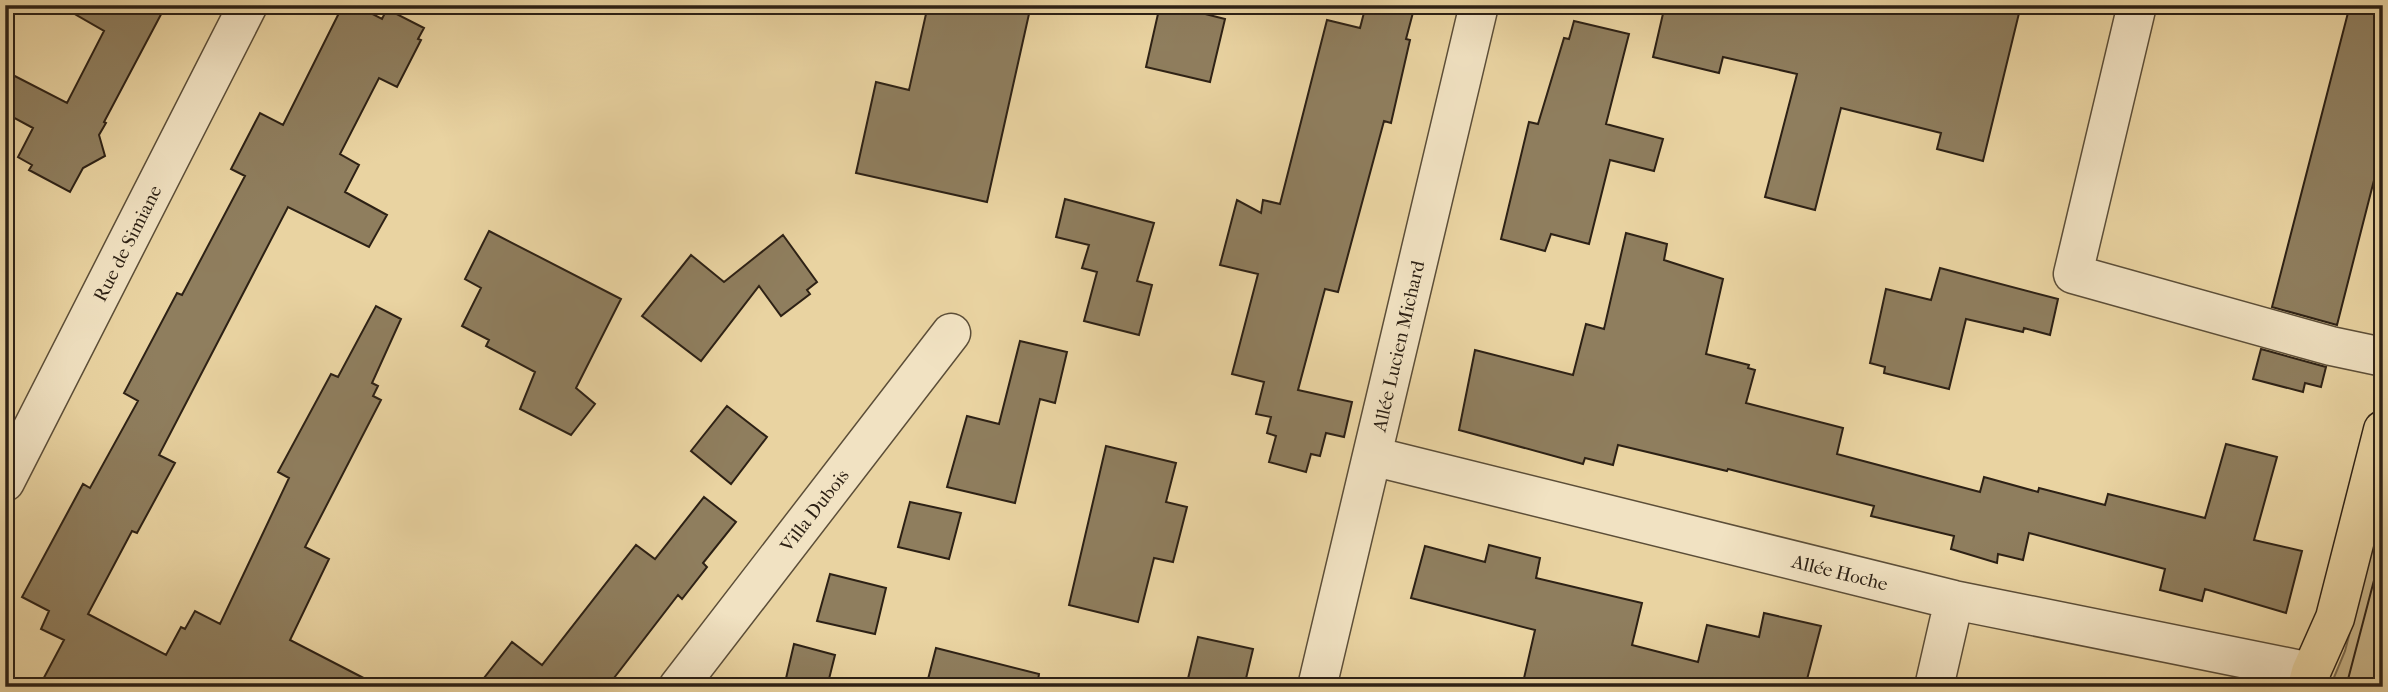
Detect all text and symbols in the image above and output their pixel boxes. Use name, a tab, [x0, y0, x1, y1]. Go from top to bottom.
street label: Rue de Simiane	[89, 182, 167, 305]
street label: Allée Lucien Michard	[1368, 258, 1430, 435]
street label: Villa Dubois	[775, 465, 854, 557]
street label: Allée Hoche	[1788, 550, 1890, 596]

